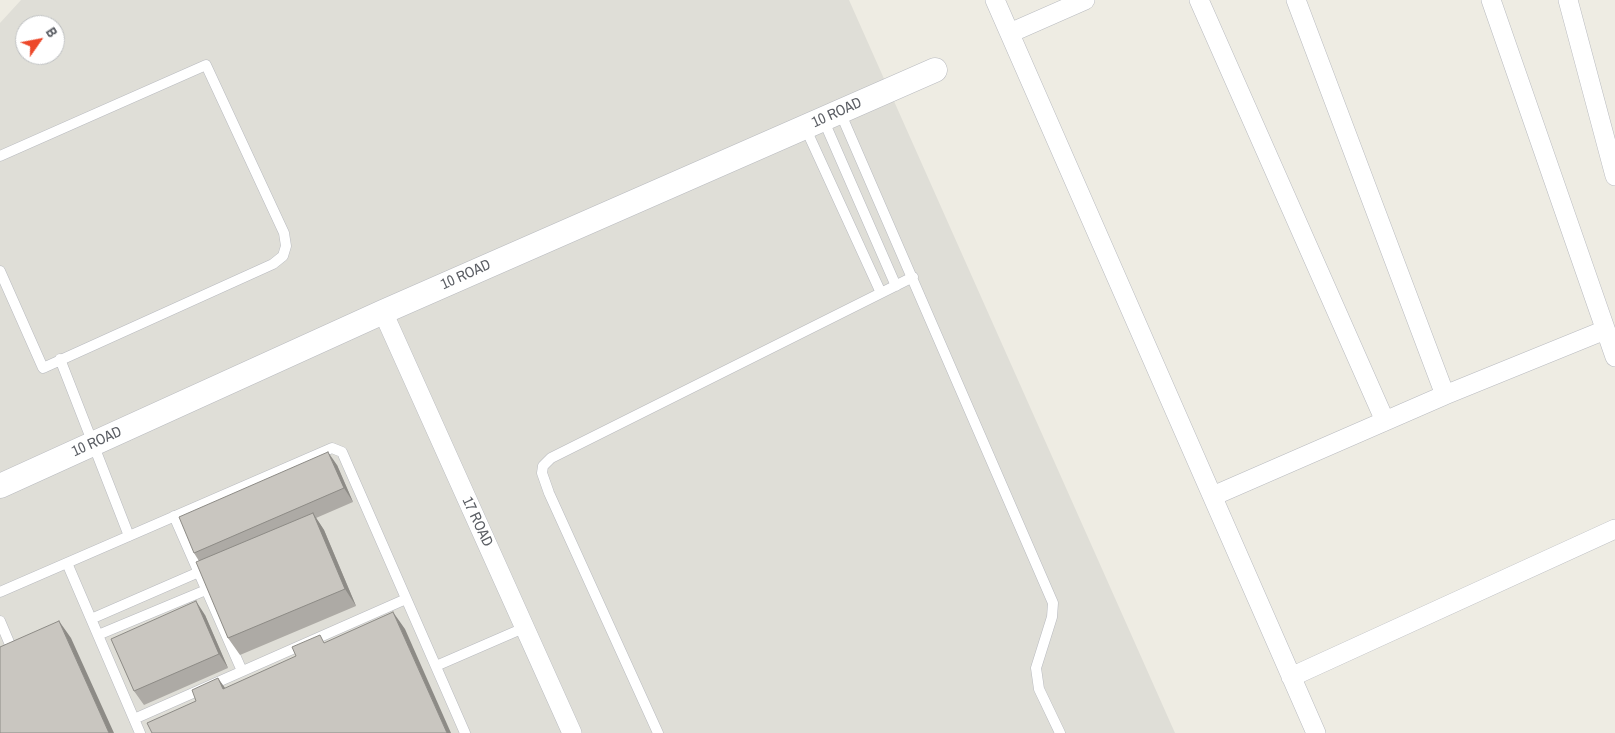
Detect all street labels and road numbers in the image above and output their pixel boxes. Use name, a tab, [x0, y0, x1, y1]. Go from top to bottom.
street label: 10 ROAD	[809, 94, 865, 132]
street label: 10 ROAD	[438, 256, 494, 294]
street label: 10 ROAD	[69, 423, 125, 461]
street label: 17 ROAD	[458, 494, 496, 550]

